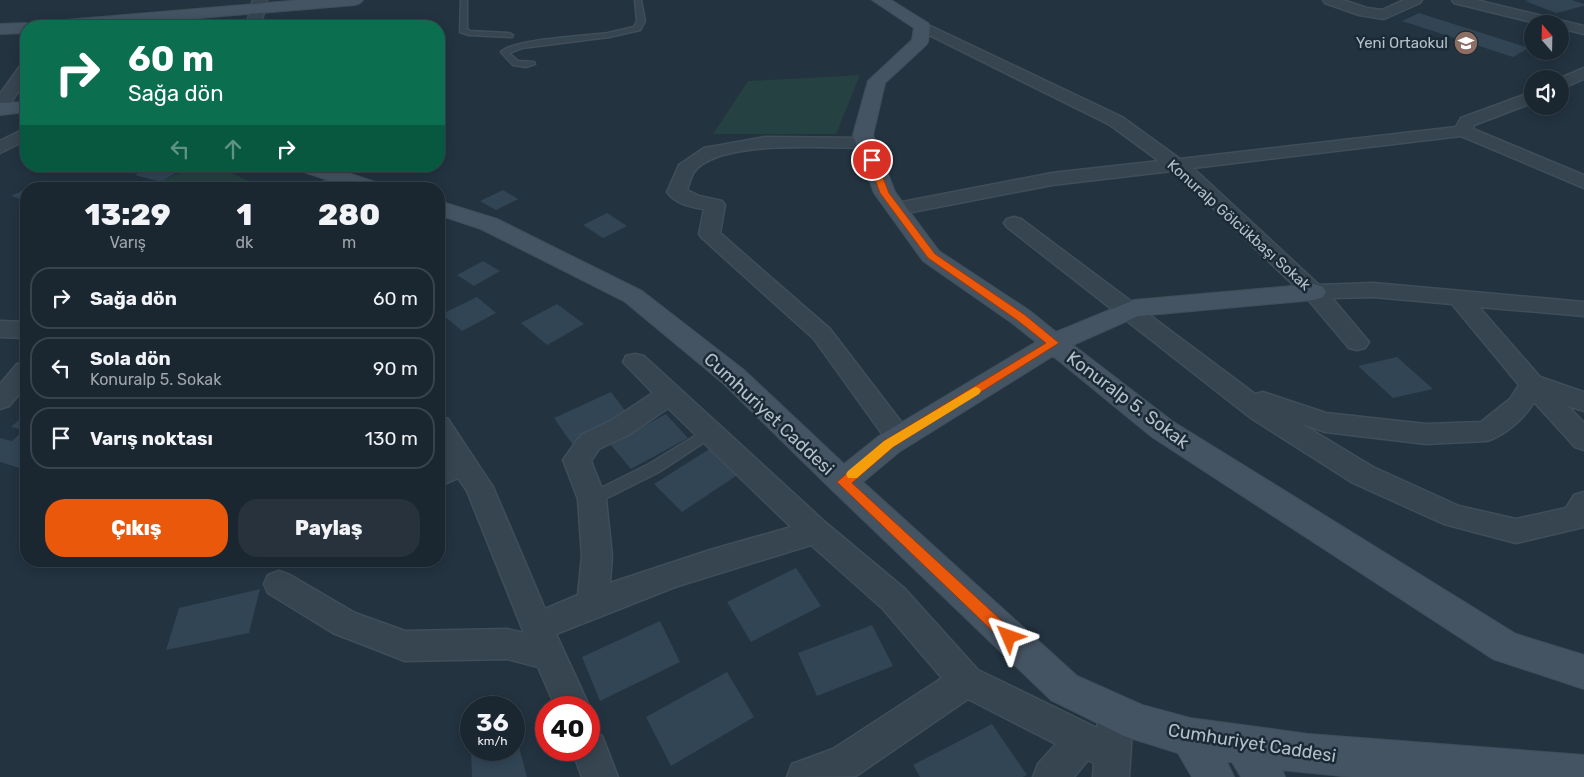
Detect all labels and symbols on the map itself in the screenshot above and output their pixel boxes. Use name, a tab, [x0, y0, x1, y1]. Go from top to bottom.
north arrow	[1524, 15, 1569, 60]
school or university icon: Yeni Ortaokul	[1453, 30, 1479, 56]
place label: Yeni Ortaokul	[1356, 34, 1448, 52]
pin	[851, 139, 893, 181]
street label: Konuralp Gölcükbaşı Sokak	[1164, 156, 1315, 294]
street label: Konuralp 5. Sokak	[1062, 347, 1194, 454]
street label: Cumhuriyet Caddesi	[699, 348, 839, 480]
position arrow	[982, 610, 1034, 662]
speed limit sign: 40	[535, 696, 600, 761]
street label: Cumhuriyet Caddesi	[1166, 719, 1338, 767]

